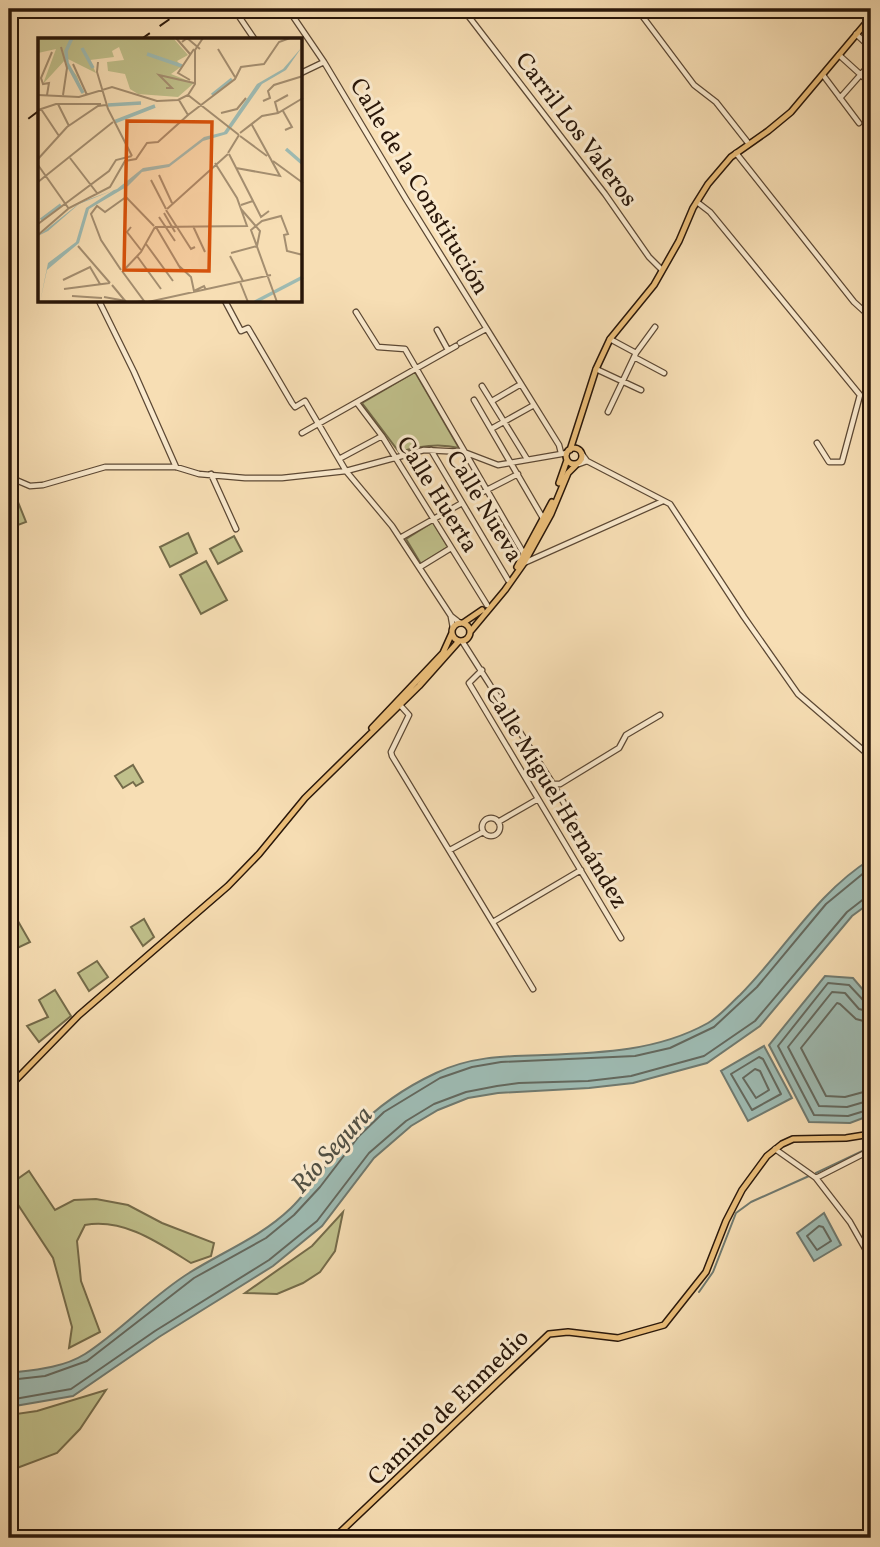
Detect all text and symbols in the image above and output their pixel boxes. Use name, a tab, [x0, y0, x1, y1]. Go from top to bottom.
inset map	[38, 38, 303, 303]
street label: Carril Los Valeros	[506, 46, 645, 214]
street label: Calle de la Constitución	[340, 72, 497, 302]
street label: Calle Huerta	[387, 430, 486, 560]
street label: Calle Nueva	[436, 445, 530, 569]
street label: Calle Miguel Hernández	[475, 680, 635, 916]
water label: Río Segura	[283, 1099, 382, 1202]
street label: Camino de Enmedio	[361, 1322, 538, 1495]

